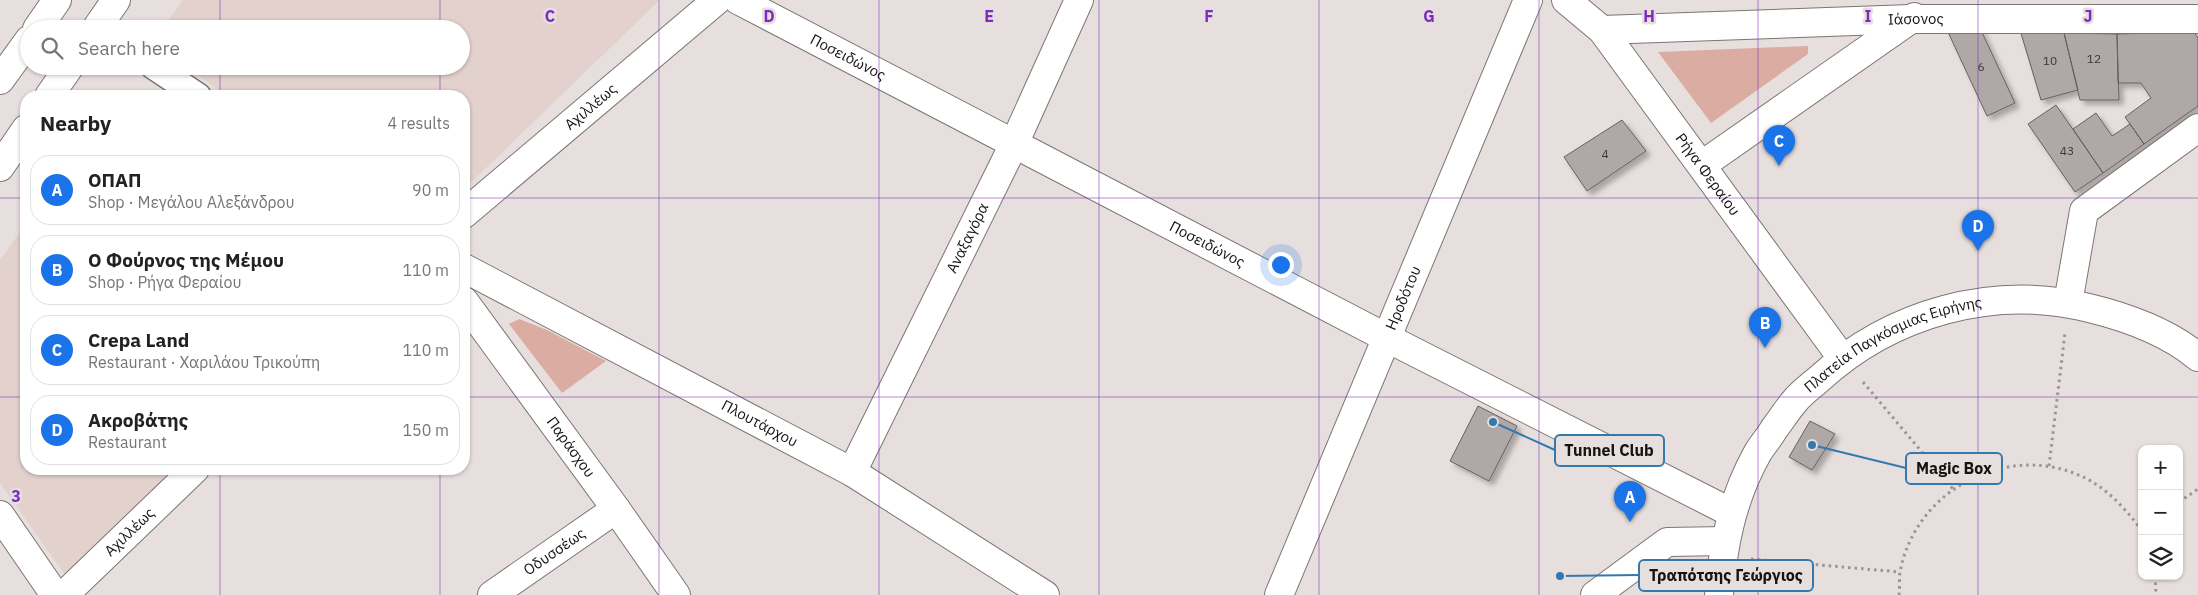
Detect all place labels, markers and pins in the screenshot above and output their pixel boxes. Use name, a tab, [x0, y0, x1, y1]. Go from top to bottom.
pin: C	[1763, 125, 1795, 166]
pin: D	[1962, 210, 1994, 251]
pin: B	[1749, 307, 1781, 348]
callout: Tunnel Club	[1555, 435, 1664, 466]
callout: Magic Box	[1906, 453, 2002, 484]
pin: A	[1614, 481, 1646, 522]
callout: Τραπότσης Γεώργιος	[1639, 560, 1813, 591]

